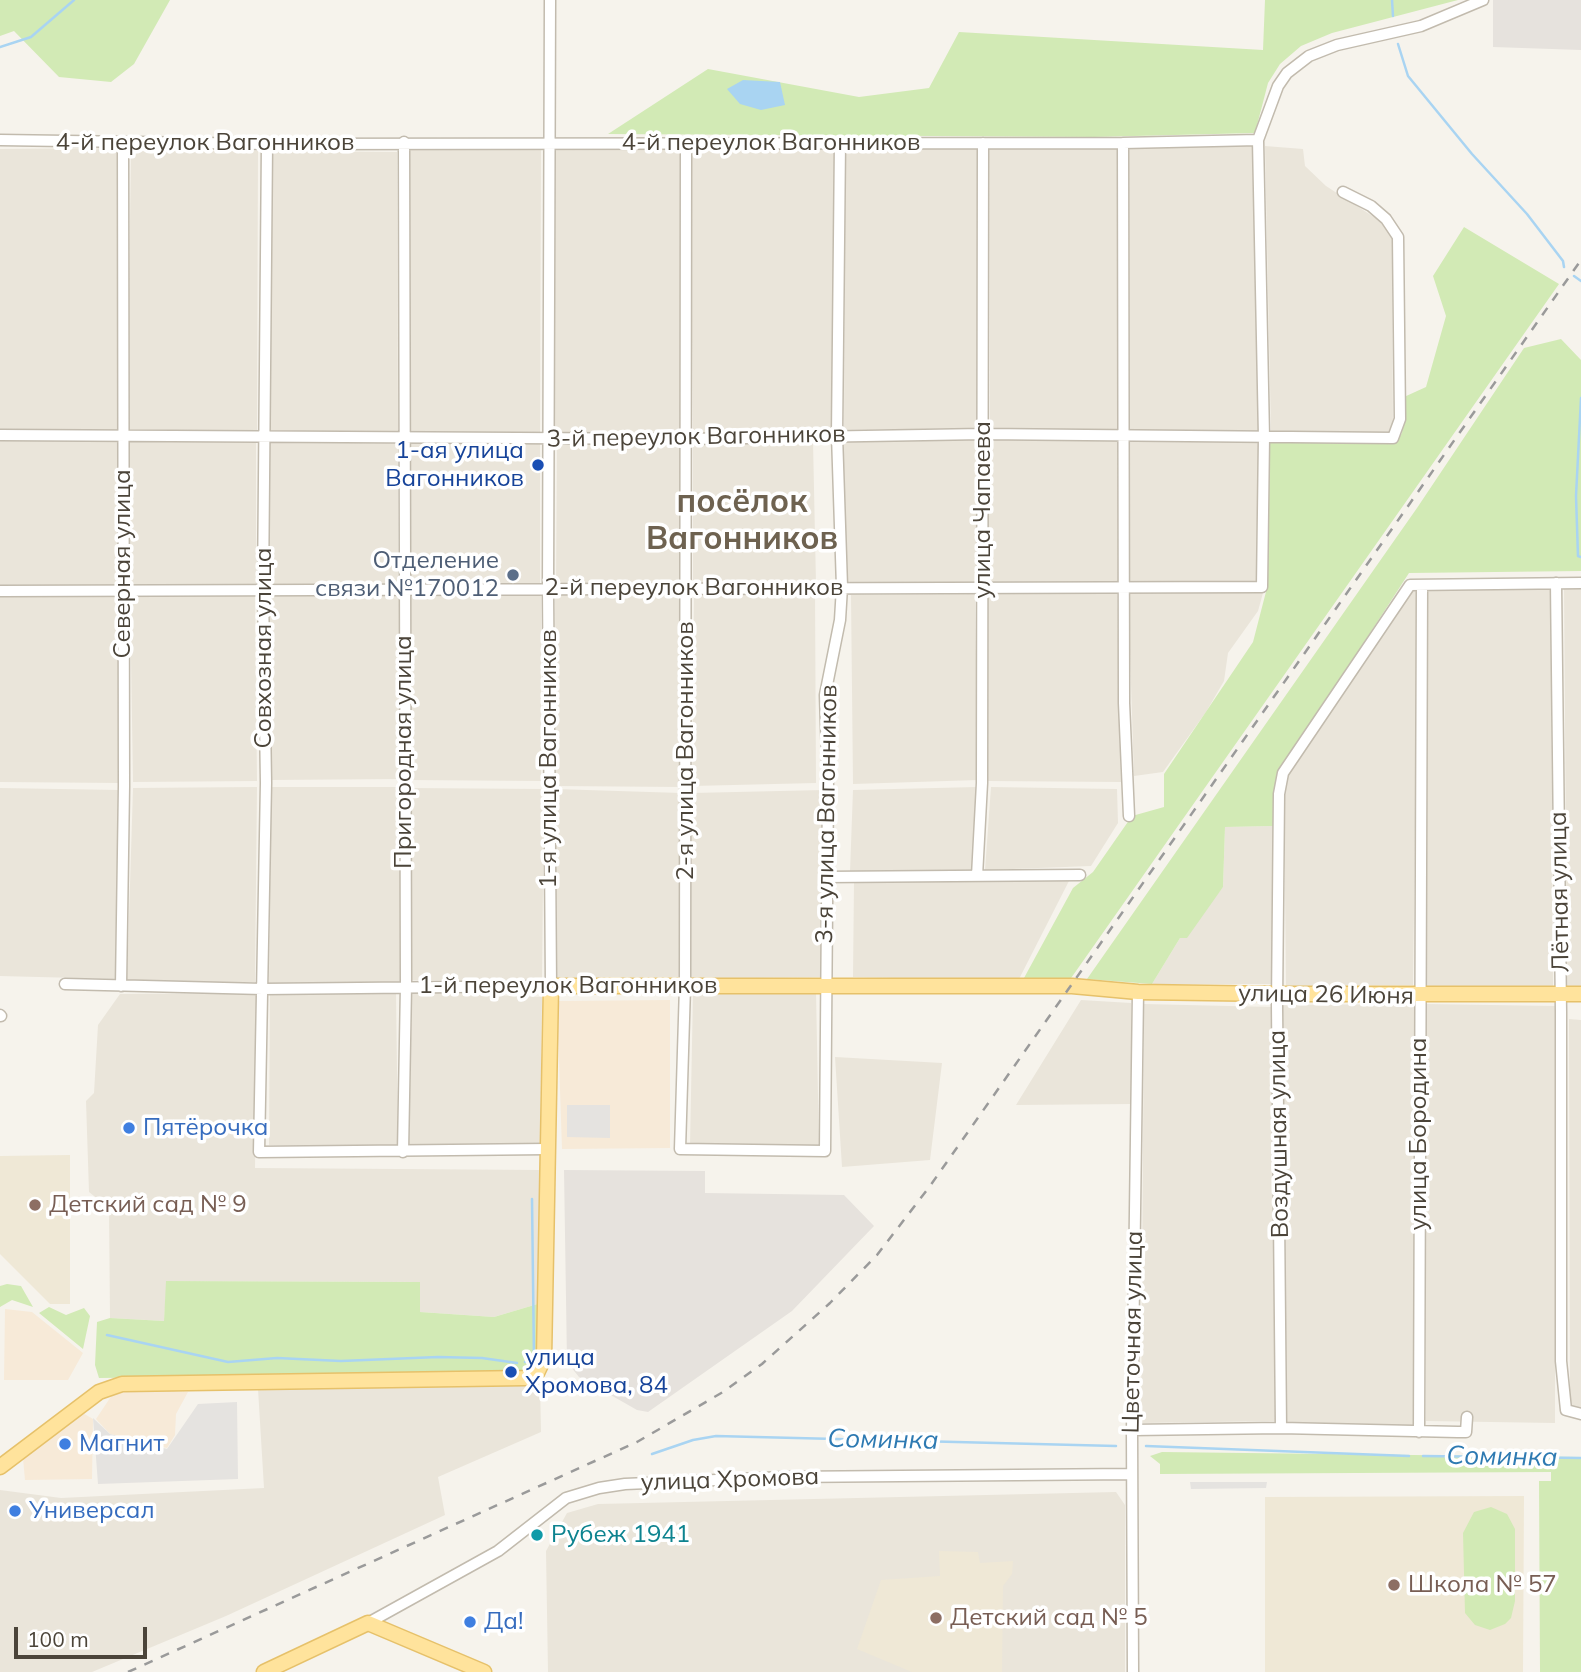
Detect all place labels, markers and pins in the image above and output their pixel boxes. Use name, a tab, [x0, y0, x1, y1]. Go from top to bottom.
place label: 1-ая улица Вагонников	[385, 437, 524, 493]
marker: 1-ая улица Вагонников	[530, 457, 546, 473]
place label: Отделение связи №170012	[315, 547, 499, 603]
marker: Отделение связи №170012	[505, 567, 521, 583]
place label: Пятёрочка	[143, 1114, 268, 1142]
marker: Пятёрочка	[121, 1120, 137, 1136]
place label: Детский сад № 9	[49, 1191, 247, 1219]
marker: Детский сад № 9	[27, 1197, 43, 1213]
place label: улица Хромова, 84	[525, 1344, 668, 1400]
marker: улица Хромова, 84	[503, 1364, 519, 1380]
place label: Магнит	[79, 1430, 164, 1458]
marker: Магнит	[57, 1436, 73, 1452]
place label: Универсал	[29, 1497, 155, 1525]
marker: Универсал	[7, 1503, 23, 1519]
place label: Рубеж 1941	[551, 1521, 690, 1549]
marker: Рубеж 1941	[529, 1527, 545, 1543]
place label: Школа № 57	[1408, 1571, 1557, 1599]
marker: Школа № 57	[1386, 1577, 1402, 1593]
place label: Детский сад № 5	[950, 1604, 1148, 1632]
place label: Да!	[484, 1608, 523, 1636]
marker: Детский сад № 5	[928, 1610, 944, 1626]
marker: Да!	[462, 1614, 478, 1630]

